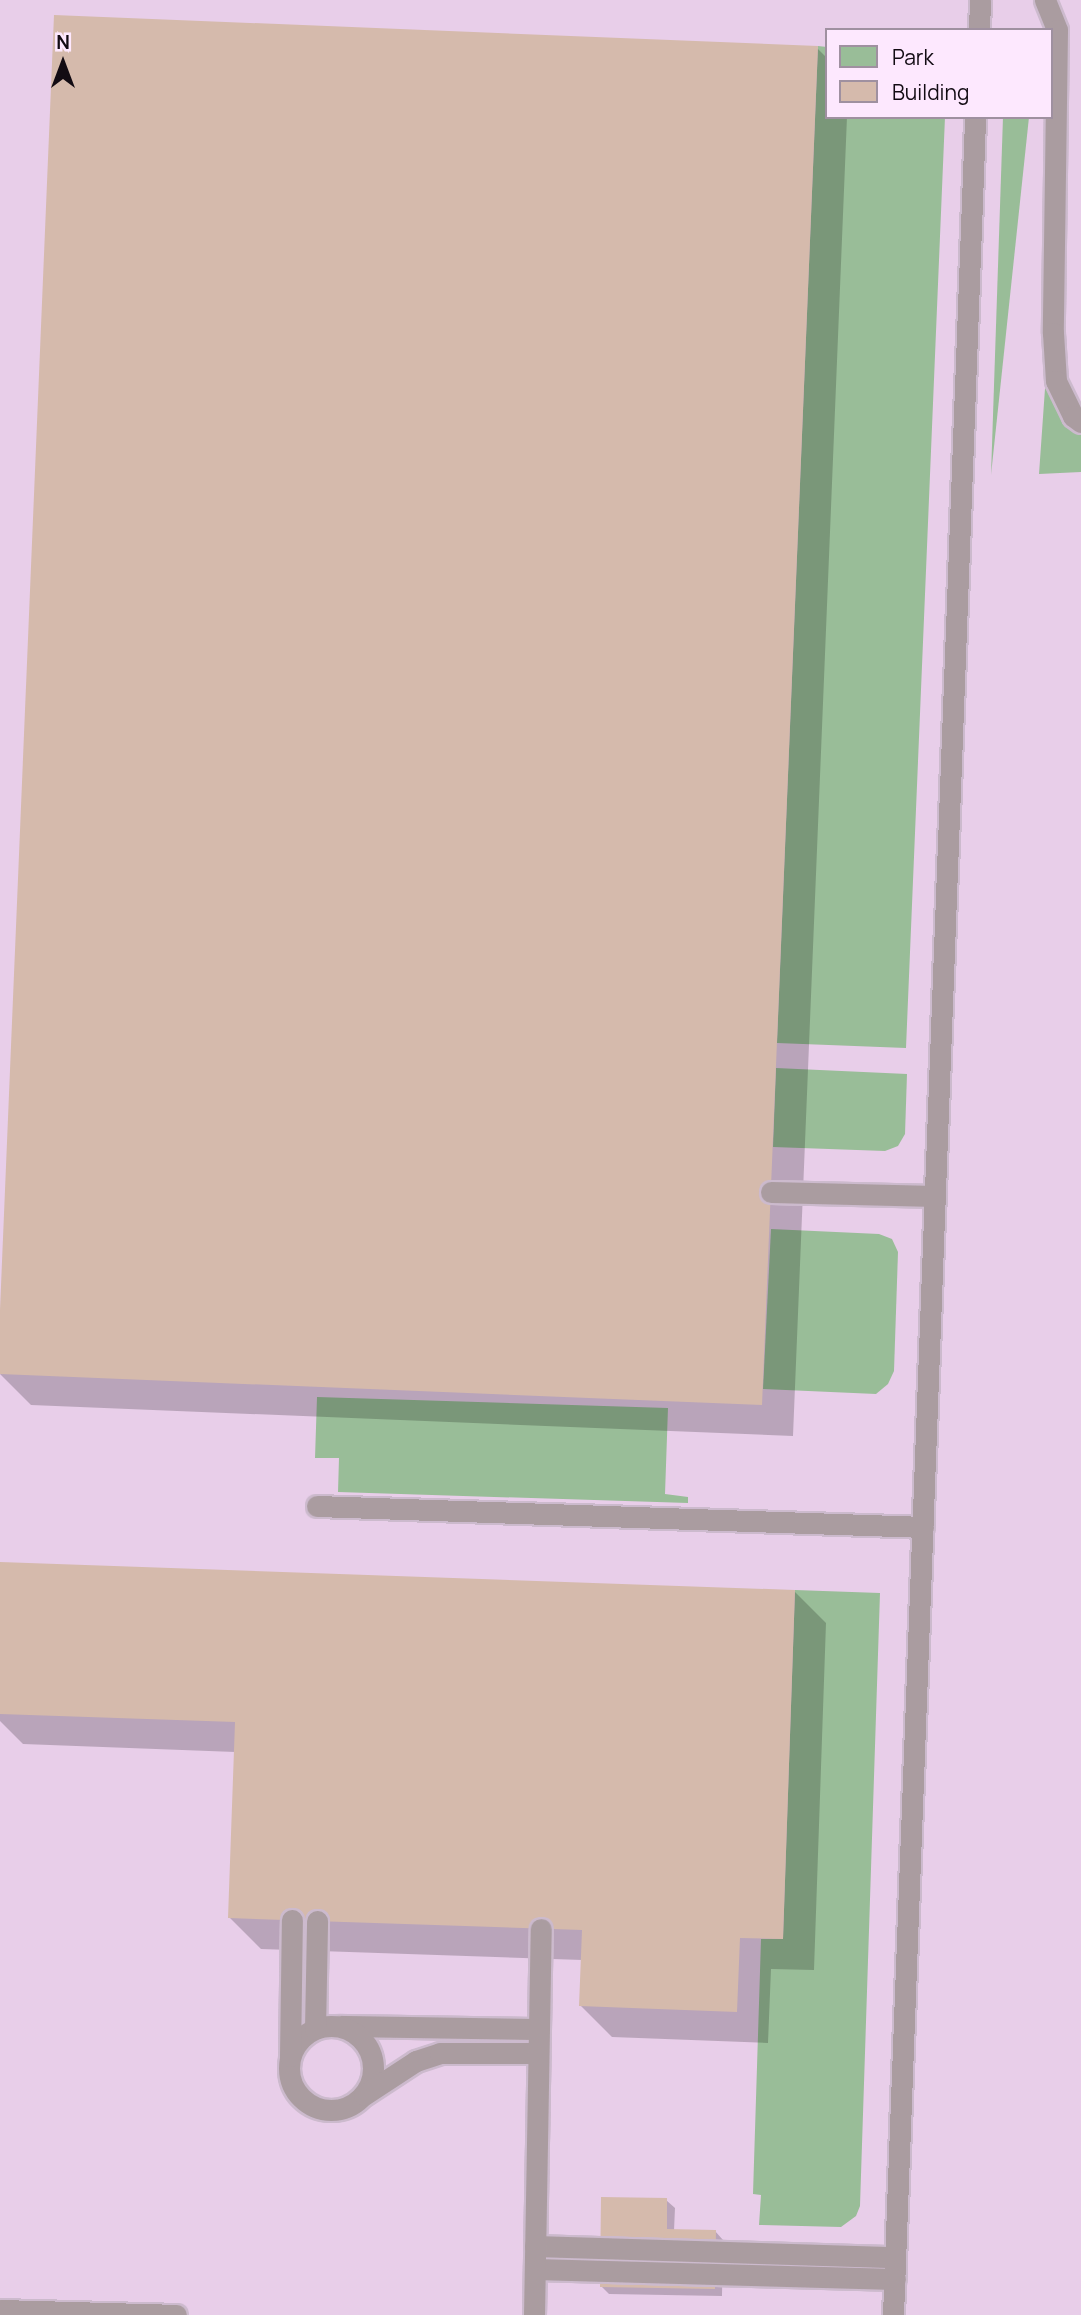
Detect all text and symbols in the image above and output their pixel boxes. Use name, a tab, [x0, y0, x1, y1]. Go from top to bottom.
north arrow	[28, 28, 98, 98]
legend	[825, 28, 1053, 119]
text: N	[56, 29, 70, 55]
text: Park	[892, 43, 934, 71]
text: Building	[892, 78, 969, 106]

